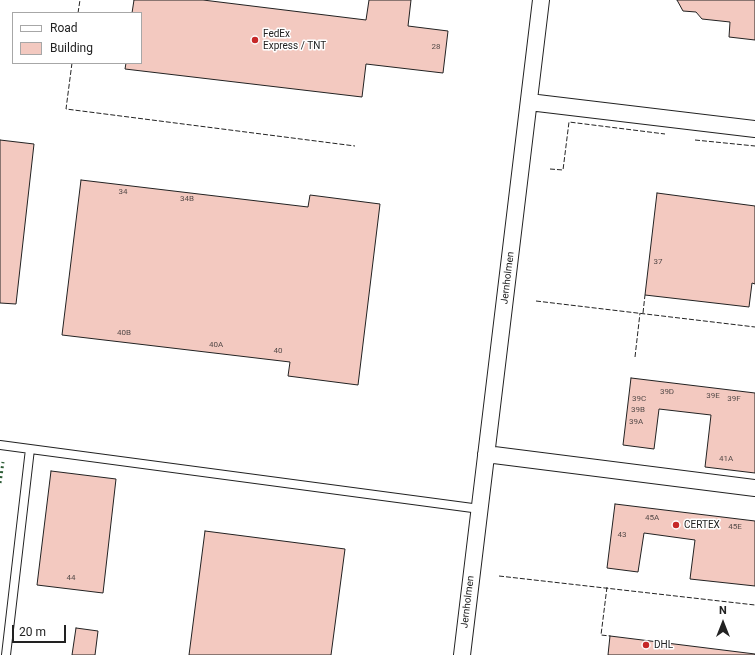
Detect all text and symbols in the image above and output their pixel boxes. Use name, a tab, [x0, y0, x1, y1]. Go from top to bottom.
legend	[12, 12, 142, 64]
text: Road	[50, 21, 78, 35]
place label: FedEx Express / TNT	[263, 28, 326, 52]
marker: FedEx Express / TNT	[250, 35, 260, 45]
text: Building	[50, 41, 93, 55]
house number: 28	[432, 42, 440, 52]
house number: 34	[119, 187, 127, 197]
house number: 34B	[180, 194, 194, 204]
street label: Jernholmen	[499, 251, 517, 305]
house number: 37	[654, 257, 662, 267]
house number: 40B	[117, 328, 131, 338]
house number: 40A	[209, 340, 223, 350]
house number: 40	[274, 346, 282, 356]
house number: 39D	[660, 387, 674, 397]
house number: 39E	[706, 391, 720, 401]
house number: 39C	[632, 394, 646, 404]
house number: 39F	[727, 394, 741, 404]
house number: 39B	[631, 405, 645, 415]
house number: 39A	[629, 417, 643, 427]
house number: 41A	[719, 454, 733, 464]
house number: 45A	[645, 513, 659, 523]
place label: CERTEX	[684, 519, 720, 531]
marker: CERTEX	[671, 520, 681, 530]
house number: 45E	[728, 522, 742, 532]
house number: 43	[618, 530, 626, 540]
house number: 44	[67, 573, 75, 583]
street label: Jernholmen	[459, 575, 477, 629]
north arrow	[703, 603, 743, 643]
text: N	[719, 604, 727, 617]
scale bar	[14, 617, 68, 643]
text: 20 m	[19, 625, 46, 639]
place label: DHL	[654, 639, 673, 651]
marker: DHL	[641, 640, 651, 650]

